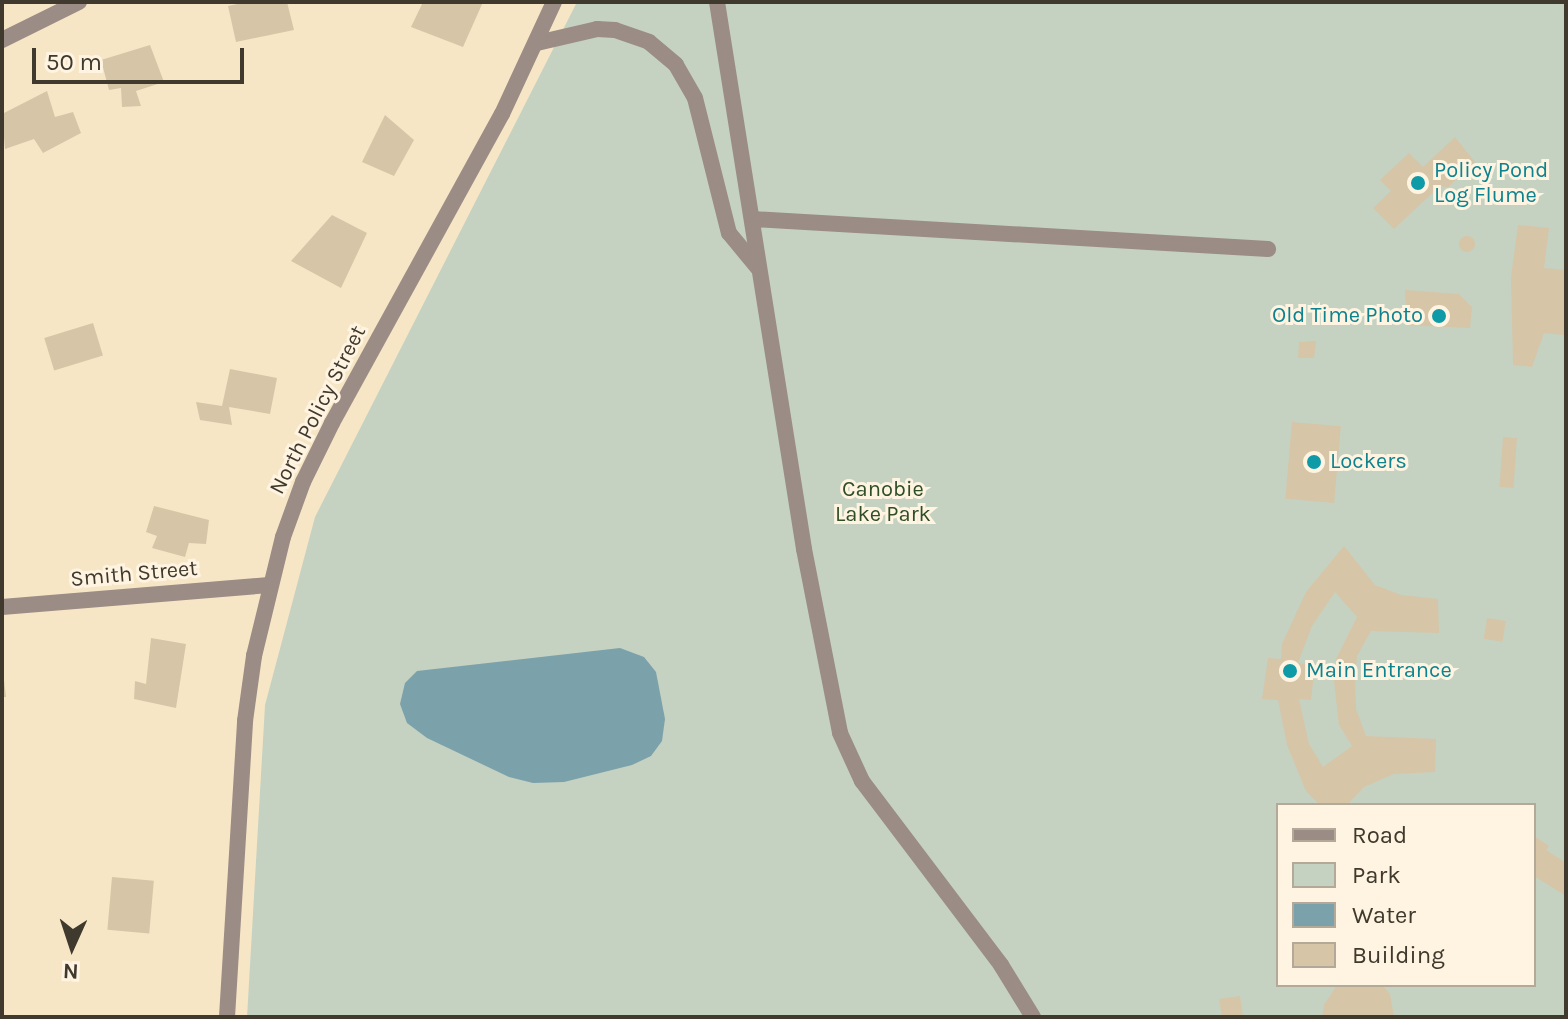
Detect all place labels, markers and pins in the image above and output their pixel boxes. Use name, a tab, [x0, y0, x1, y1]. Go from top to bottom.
place label: Policy Pond Log Flume	[1434, 157, 1548, 208]
marker: Policy Pond Log Flume	[1409, 174, 1427, 192]
place label: Old Time Photo	[1272, 303, 1423, 329]
marker: Old Time Photo	[1430, 307, 1448, 325]
place label: Lockers	[1330, 449, 1407, 475]
marker: Lockers	[1305, 453, 1323, 471]
place label: Main Entrance	[1306, 658, 1452, 684]
marker: Main Entrance	[1281, 662, 1299, 680]

